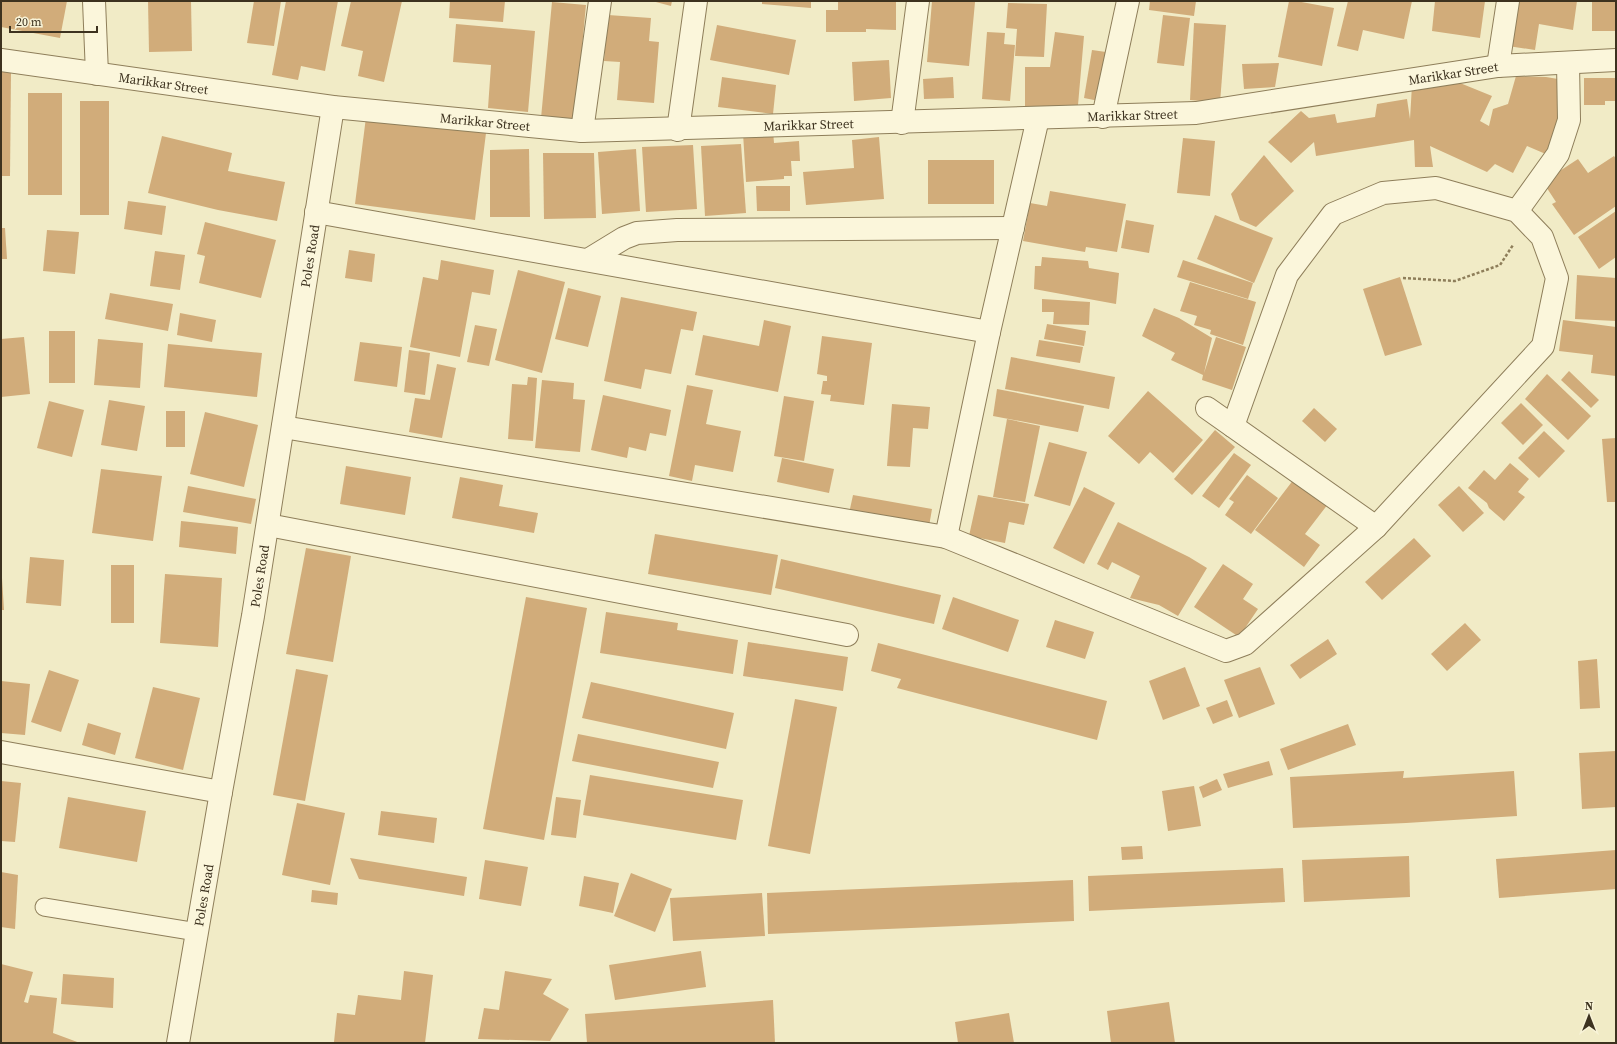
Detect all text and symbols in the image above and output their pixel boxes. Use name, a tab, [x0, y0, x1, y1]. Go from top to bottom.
scale bar	[10, 8, 97, 34]
text: 20 m	[16, 14, 42, 30]
street label: Marikkar Street	[1407, 58, 1500, 88]
street label: Marikkar Street	[117, 68, 210, 98]
street label: Marikkar Street	[1087, 105, 1178, 125]
street label: Marikkar Street	[439, 109, 532, 135]
street label: Marikkar Street	[763, 115, 855, 134]
street label: Poles Road	[296, 223, 323, 288]
street label: Poles Road	[246, 543, 273, 609]
street label: Poles Road	[190, 862, 217, 928]
north arrow	[1569, 996, 1609, 1036]
text: N	[1585, 999, 1593, 1014]

